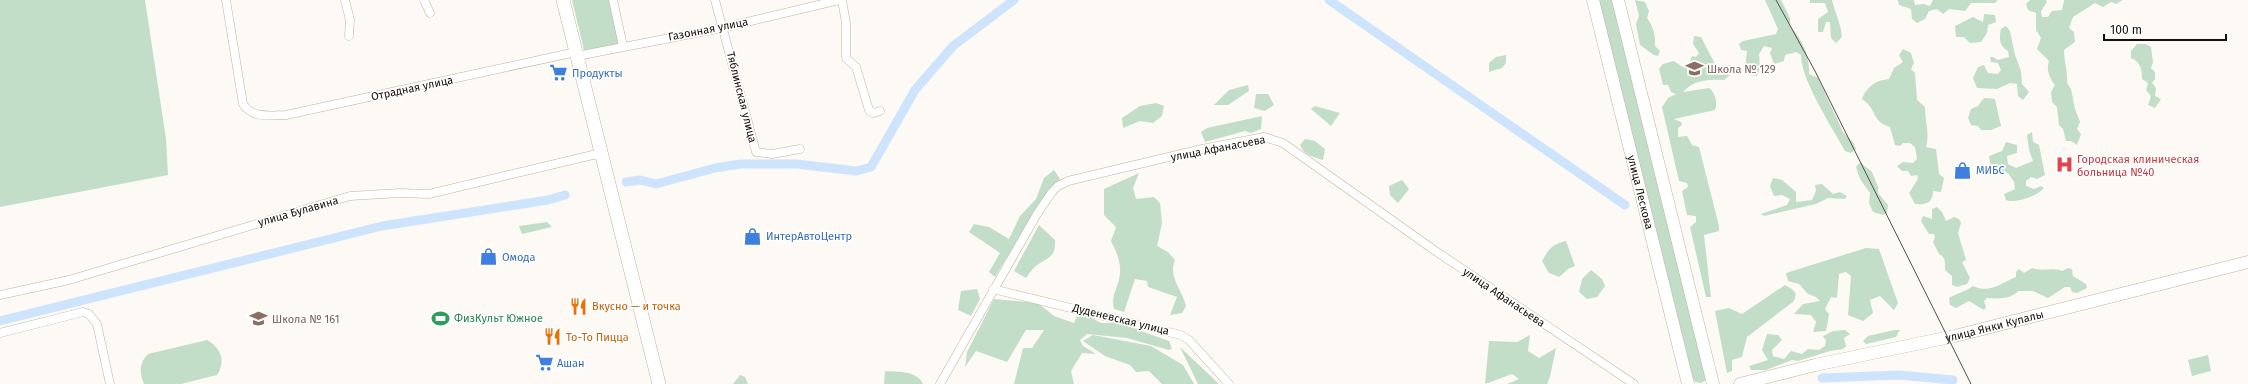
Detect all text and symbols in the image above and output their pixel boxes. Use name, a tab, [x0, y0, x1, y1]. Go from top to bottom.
street label: Газонная улица	[667, 15, 749, 44]
scale bar	[2104, 16, 2226, 42]
text: 100 m	[2110, 23, 2142, 37]
street label: Тяблинская улица	[724, 50, 759, 144]
school or university icon: Школа № 129	[1684, 59, 1704, 79]
supermarket icon: Продукты	[549, 63, 569, 83]
place label: Школа № 129	[1707, 63, 1776, 76]
place label: Продукты	[572, 67, 623, 80]
street label: Отрадная улица	[370, 73, 454, 104]
street label: улица Афанасьева	[1170, 133, 1267, 164]
place label: Городская клиническая больница №40	[2077, 153, 2199, 179]
street label: улица Лескова	[1625, 154, 1656, 231]
hospital icon: Городская клиническая больница №40	[2054, 155, 2074, 175]
shop icon: МИБС	[1953, 160, 1973, 180]
place label: МИБС	[1976, 164, 2005, 177]
street label: улица Булавина	[257, 194, 340, 229]
shop icon: ИнтерАвтоЦентр	[743, 226, 763, 246]
place label: ИнтерАвтоЦентр	[766, 230, 852, 243]
shop icon: Омода	[479, 247, 499, 267]
place label: Омода	[502, 251, 535, 264]
street label: улица Афанасьева	[1460, 265, 1547, 330]
restaurant icon: Вкусно — и точка	[569, 296, 589, 316]
place label: Вкусно — и точка	[592, 300, 681, 313]
street label: Дуденевская улица	[1070, 301, 1171, 338]
sports icon: ФизКульт Южное	[431, 308, 451, 328]
street label: улица Янки Купалы	[1944, 308, 2045, 345]
school or university icon: Школа № 161	[249, 309, 269, 329]
place label: ФизКульт Южное	[454, 312, 543, 325]
place label: Школа № 161	[272, 313, 339, 326]
restaurant icon: То-То Пицца	[543, 327, 563, 347]
place label: То-То Пицца	[566, 331, 629, 344]
supermarket icon: Ашан	[534, 353, 554, 373]
place label: Ашан	[557, 357, 585, 370]

